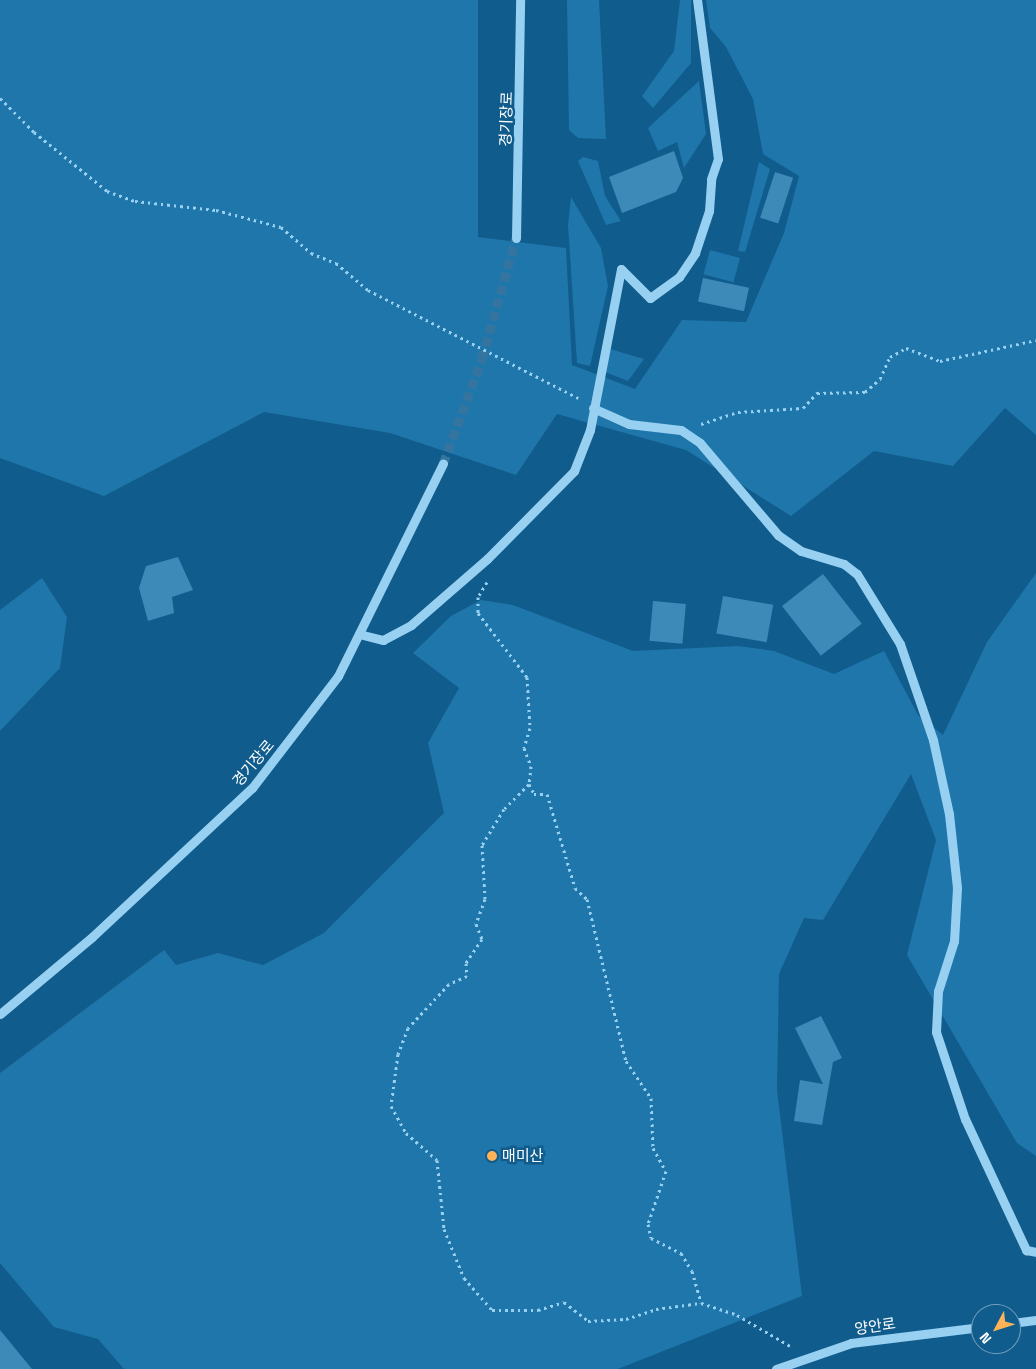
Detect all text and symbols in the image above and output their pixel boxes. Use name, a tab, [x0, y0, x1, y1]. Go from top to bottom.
street label: 경기장로	[496, 91, 516, 147]
street label: 경기장로	[228, 736, 278, 790]
place label: 매미산	[502, 1147, 543, 1165]
marker: 매미산	[486, 1150, 498, 1162]
north arrow	[971, 1304, 1021, 1354]
street label: 양안로	[853, 1314, 897, 1338]
text: N	[975, 1329, 995, 1347]

